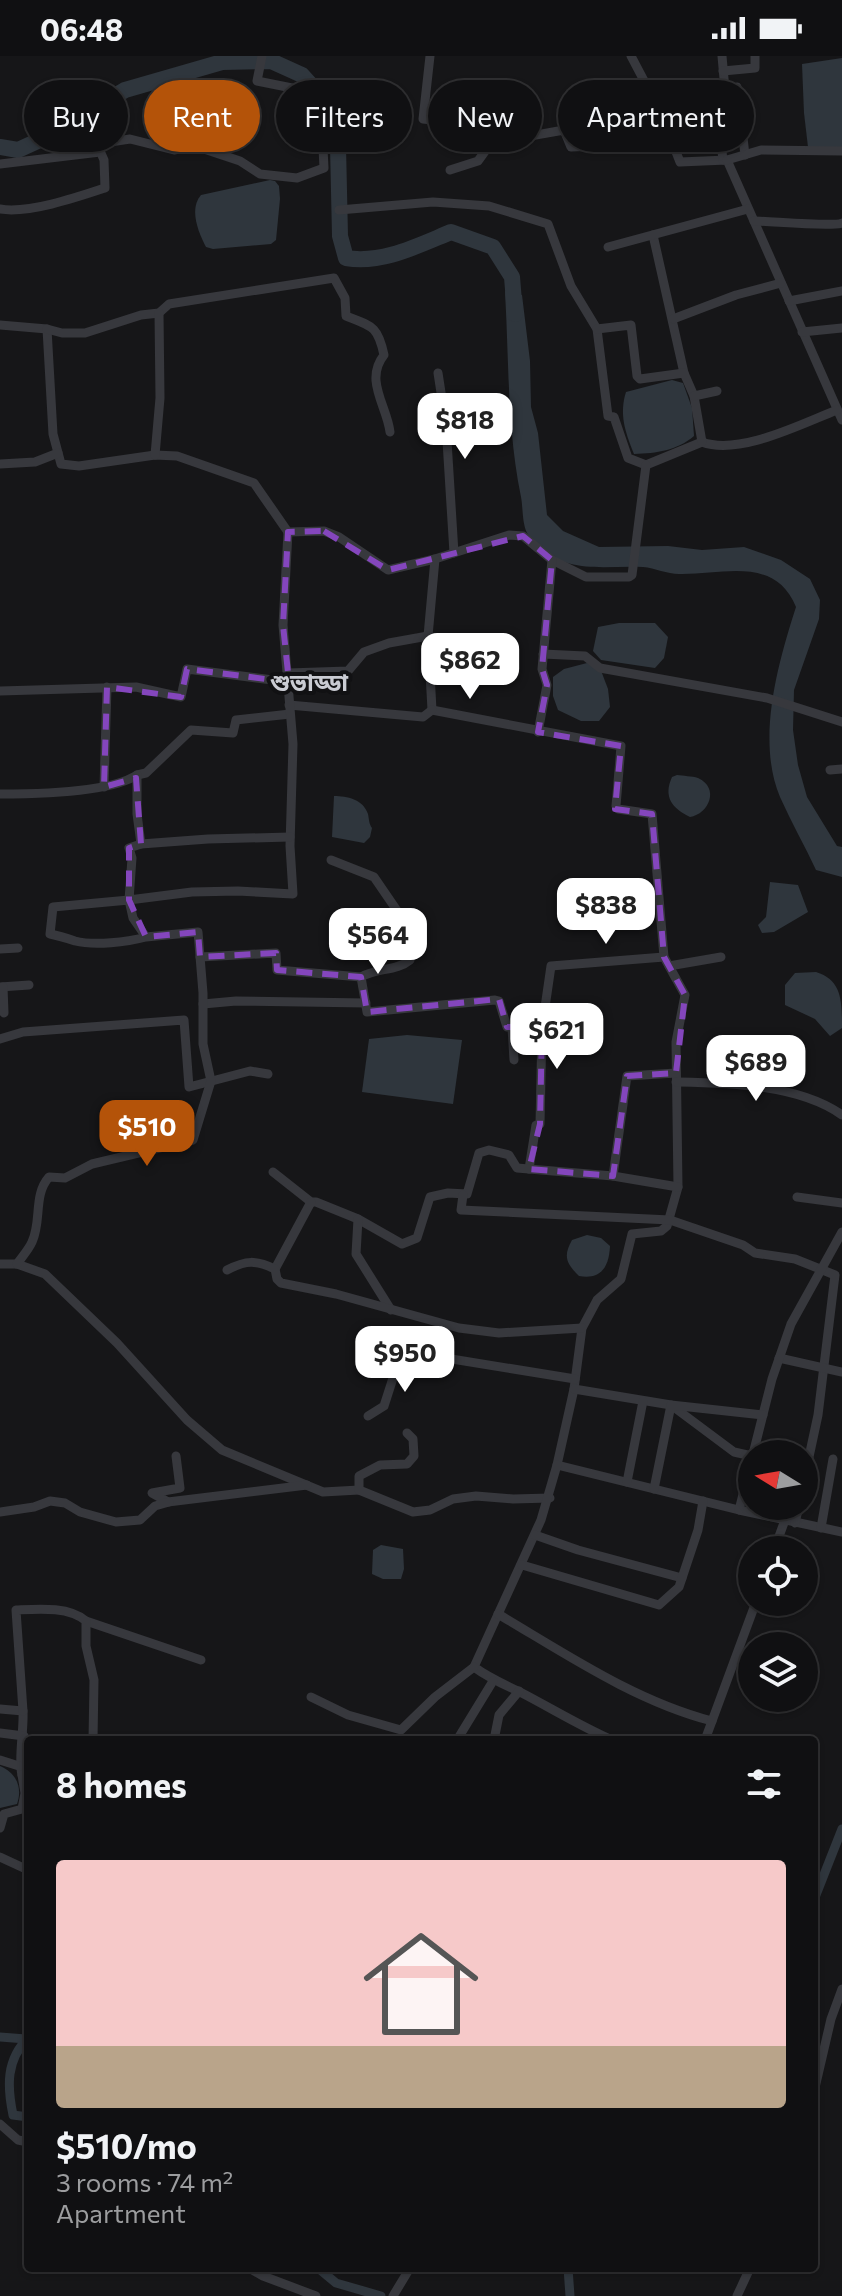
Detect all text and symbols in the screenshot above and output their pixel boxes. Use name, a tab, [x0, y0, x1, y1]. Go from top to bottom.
text: 06:48	[40, 10, 123, 47]
chip: Buy	[24, 80, 128, 152]
chip: Rent	[144, 80, 260, 152]
chip: Filters	[276, 80, 412, 152]
chip: New	[428, 80, 542, 152]
chip: Apartment	[558, 80, 754, 152]
pin: $818	[418, 393, 512, 461]
text: $818	[436, 403, 494, 434]
pin: $862	[423, 633, 517, 701]
text: $862	[439, 643, 501, 674]
district label: শুভাড্ডা	[270, 667, 349, 696]
pin: $838	[559, 878, 653, 946]
text: $838	[575, 888, 637, 919]
pin: $564	[331, 908, 425, 976]
text: $564	[347, 918, 409, 949]
pin: $621	[510, 1003, 604, 1071]
text: $621	[528, 1013, 586, 1044]
pin: $689	[709, 1035, 803, 1103]
text: $689	[724, 1045, 788, 1076]
pin: $510	[100, 1100, 194, 1168]
text: $510	[117, 1110, 177, 1141]
pin: $950	[358, 1326, 452, 1394]
text: $950	[373, 1336, 437, 1367]
north arrow	[738, 1440, 818, 1520]
map controls	[738, 1440, 818, 1712]
button: locate	[738, 1536, 818, 1616]
button: layers	[738, 1632, 818, 1712]
icon: filters	[742, 1762, 786, 1806]
text: 8 homes	[56, 1763, 187, 1805]
icon: home	[349, 1912, 493, 2056]
text: $510/mo	[56, 2124, 197, 2166]
text: 3 rooms · 74 m²	[56, 2166, 233, 2197]
text: Apartment	[56, 2197, 186, 2228]

